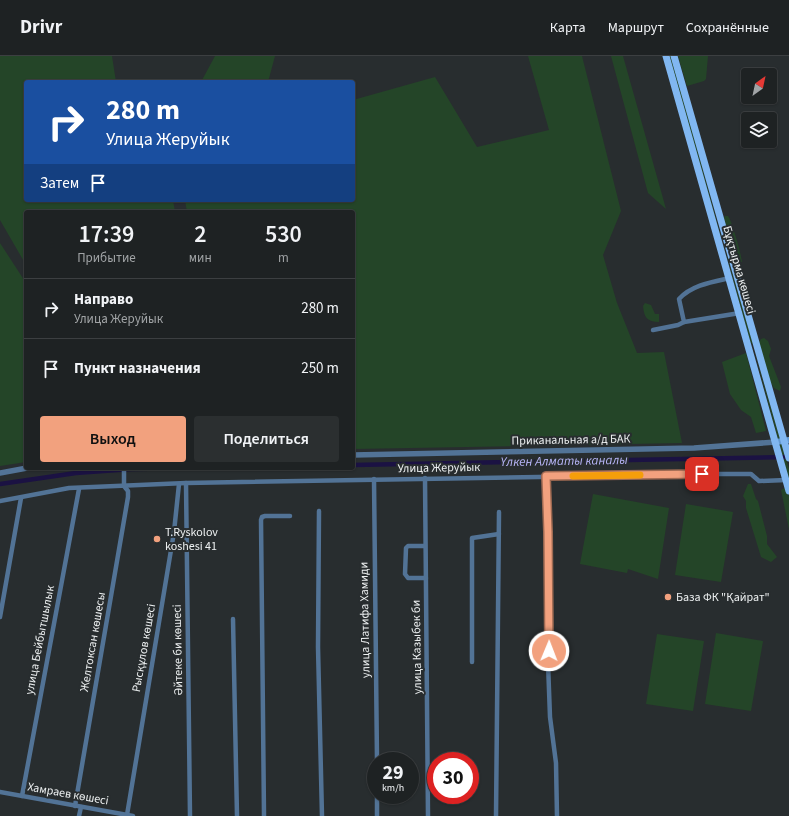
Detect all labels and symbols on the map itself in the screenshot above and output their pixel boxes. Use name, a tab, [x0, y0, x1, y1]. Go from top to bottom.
north arrow	[741, 68, 777, 104]
street label: Бұқтырма көшесі	[718, 224, 760, 316]
street label: Приканальная а/д БАК	[511, 430, 631, 450]
water label: Үлкен Алматы каналы	[500, 451, 628, 471]
pin	[685, 457, 719, 491]
street label: Улица Жеруйык	[398, 459, 480, 477]
place label: T.Ryskolov koshesi 41	[165, 524, 218, 555]
marker: T.Ryskolov koshesi 41	[152, 534, 162, 544]
street label: улица Латифа Хамиди	[355, 562, 375, 678]
street label: улица Бейбытшылык	[21, 584, 59, 696]
place label: База ФК "Қайрат"	[676, 589, 770, 606]
street label: Желтоксан көшесы	[76, 591, 110, 693]
marker: База ФК "Қайрат"	[663, 592, 673, 602]
street label: улица Казыбек би	[408, 600, 426, 694]
street label: Рысқұлов көшесі	[128, 602, 160, 693]
street label: Әйтеке би көшесі	[169, 604, 187, 696]
position arrow	[528, 630, 570, 672]
speed limit sign: 30	[427, 752, 479, 804]
street label: Хамраев көшесі	[26, 778, 110, 810]

